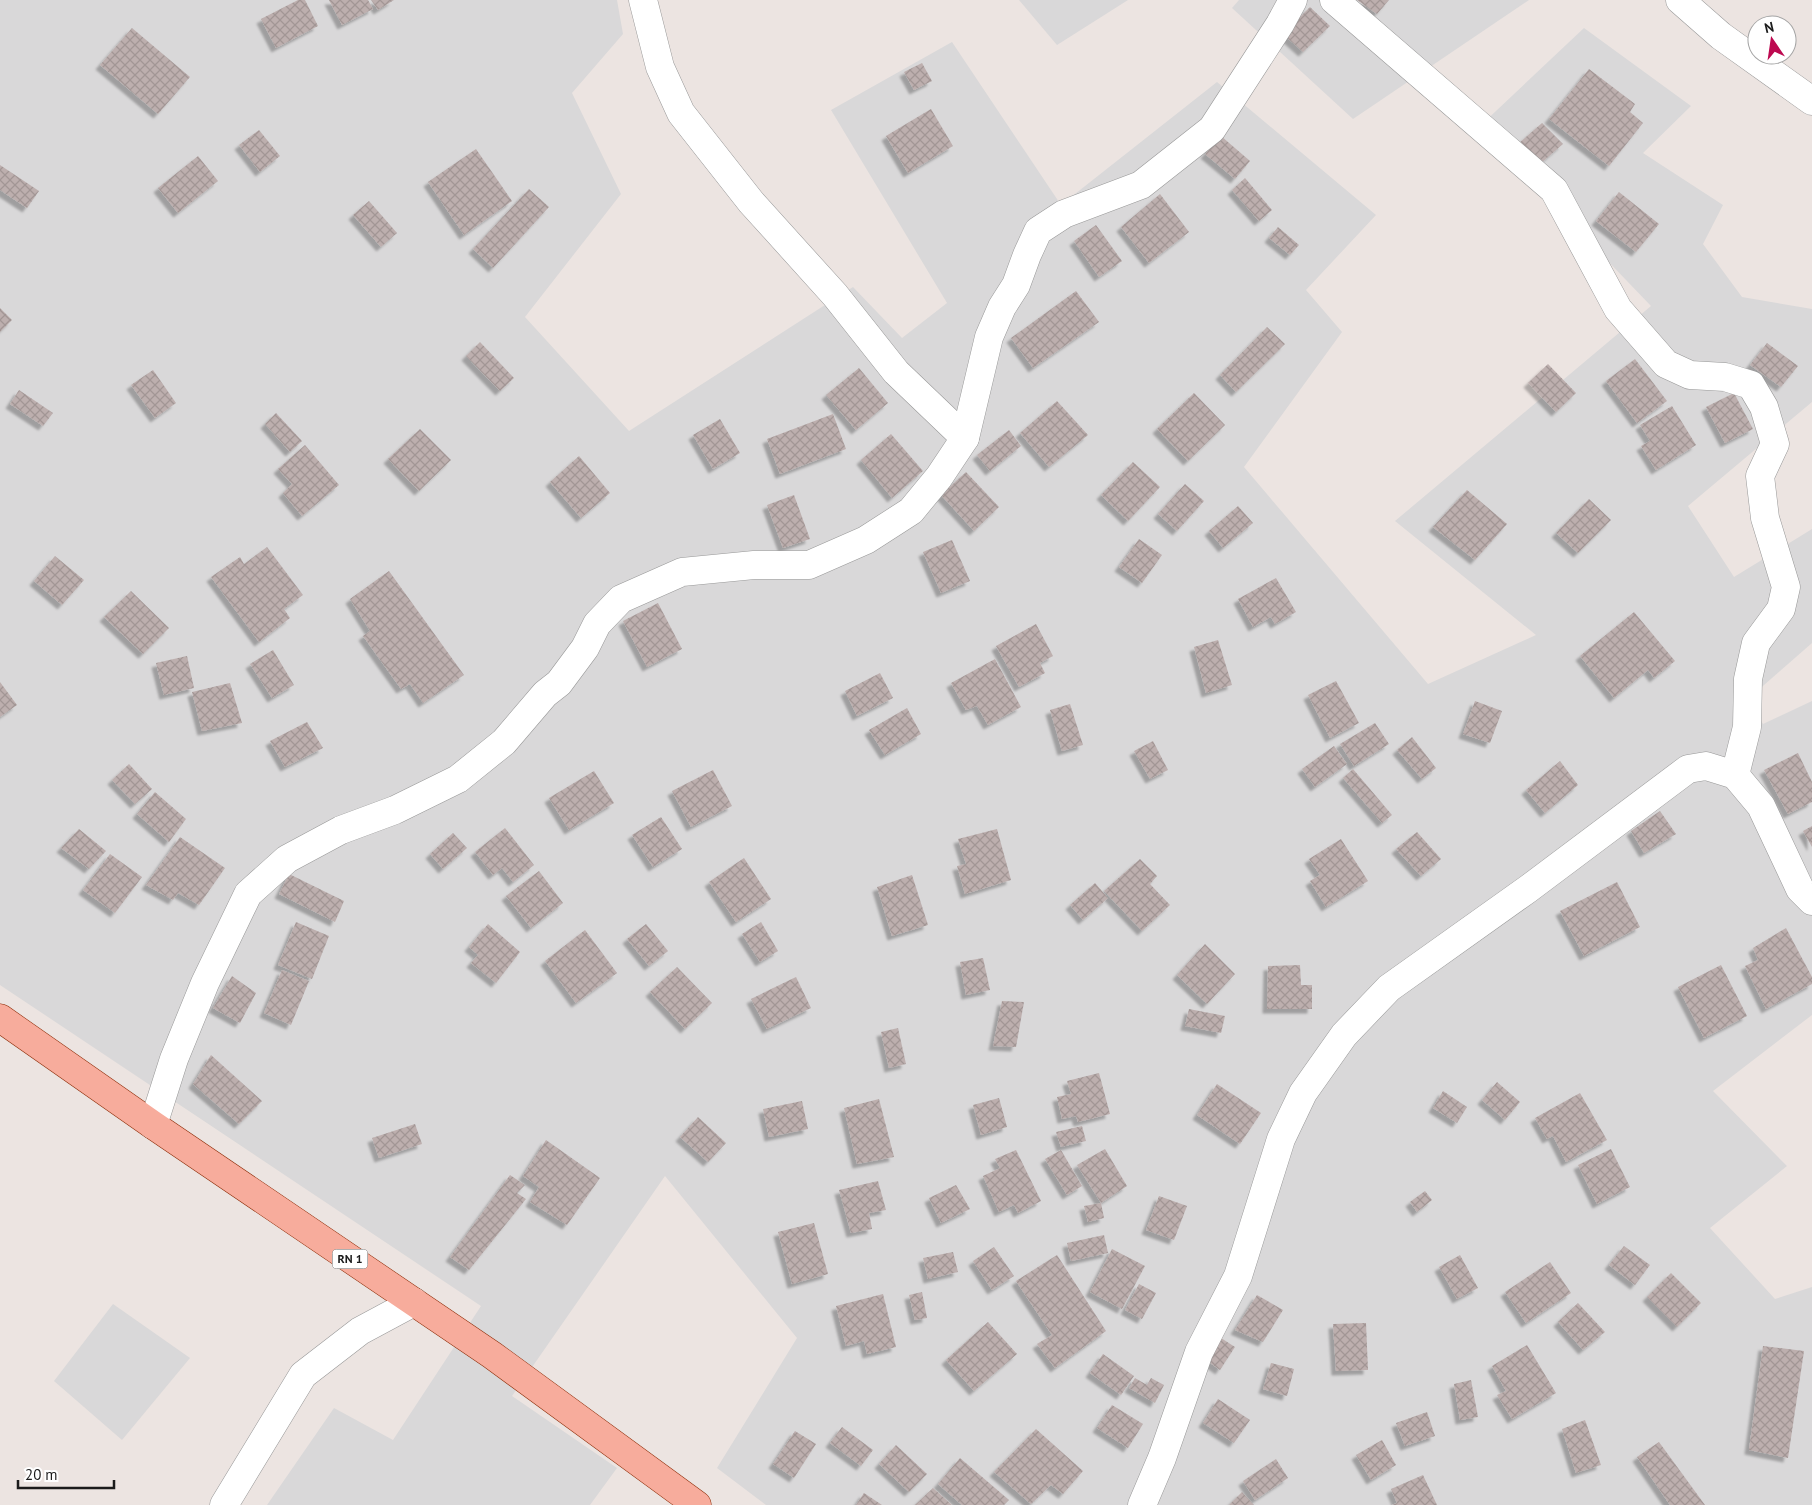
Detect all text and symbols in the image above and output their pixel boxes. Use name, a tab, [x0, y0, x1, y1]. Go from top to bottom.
north arrow	[1747, 15, 1797, 65]
text: N	[1763, 18, 1776, 37]
road number: RN 1	[332, 1250, 368, 1268]
scale bar	[18, 1458, 114, 1490]
text: 20 m	[25, 1465, 58, 1484]

